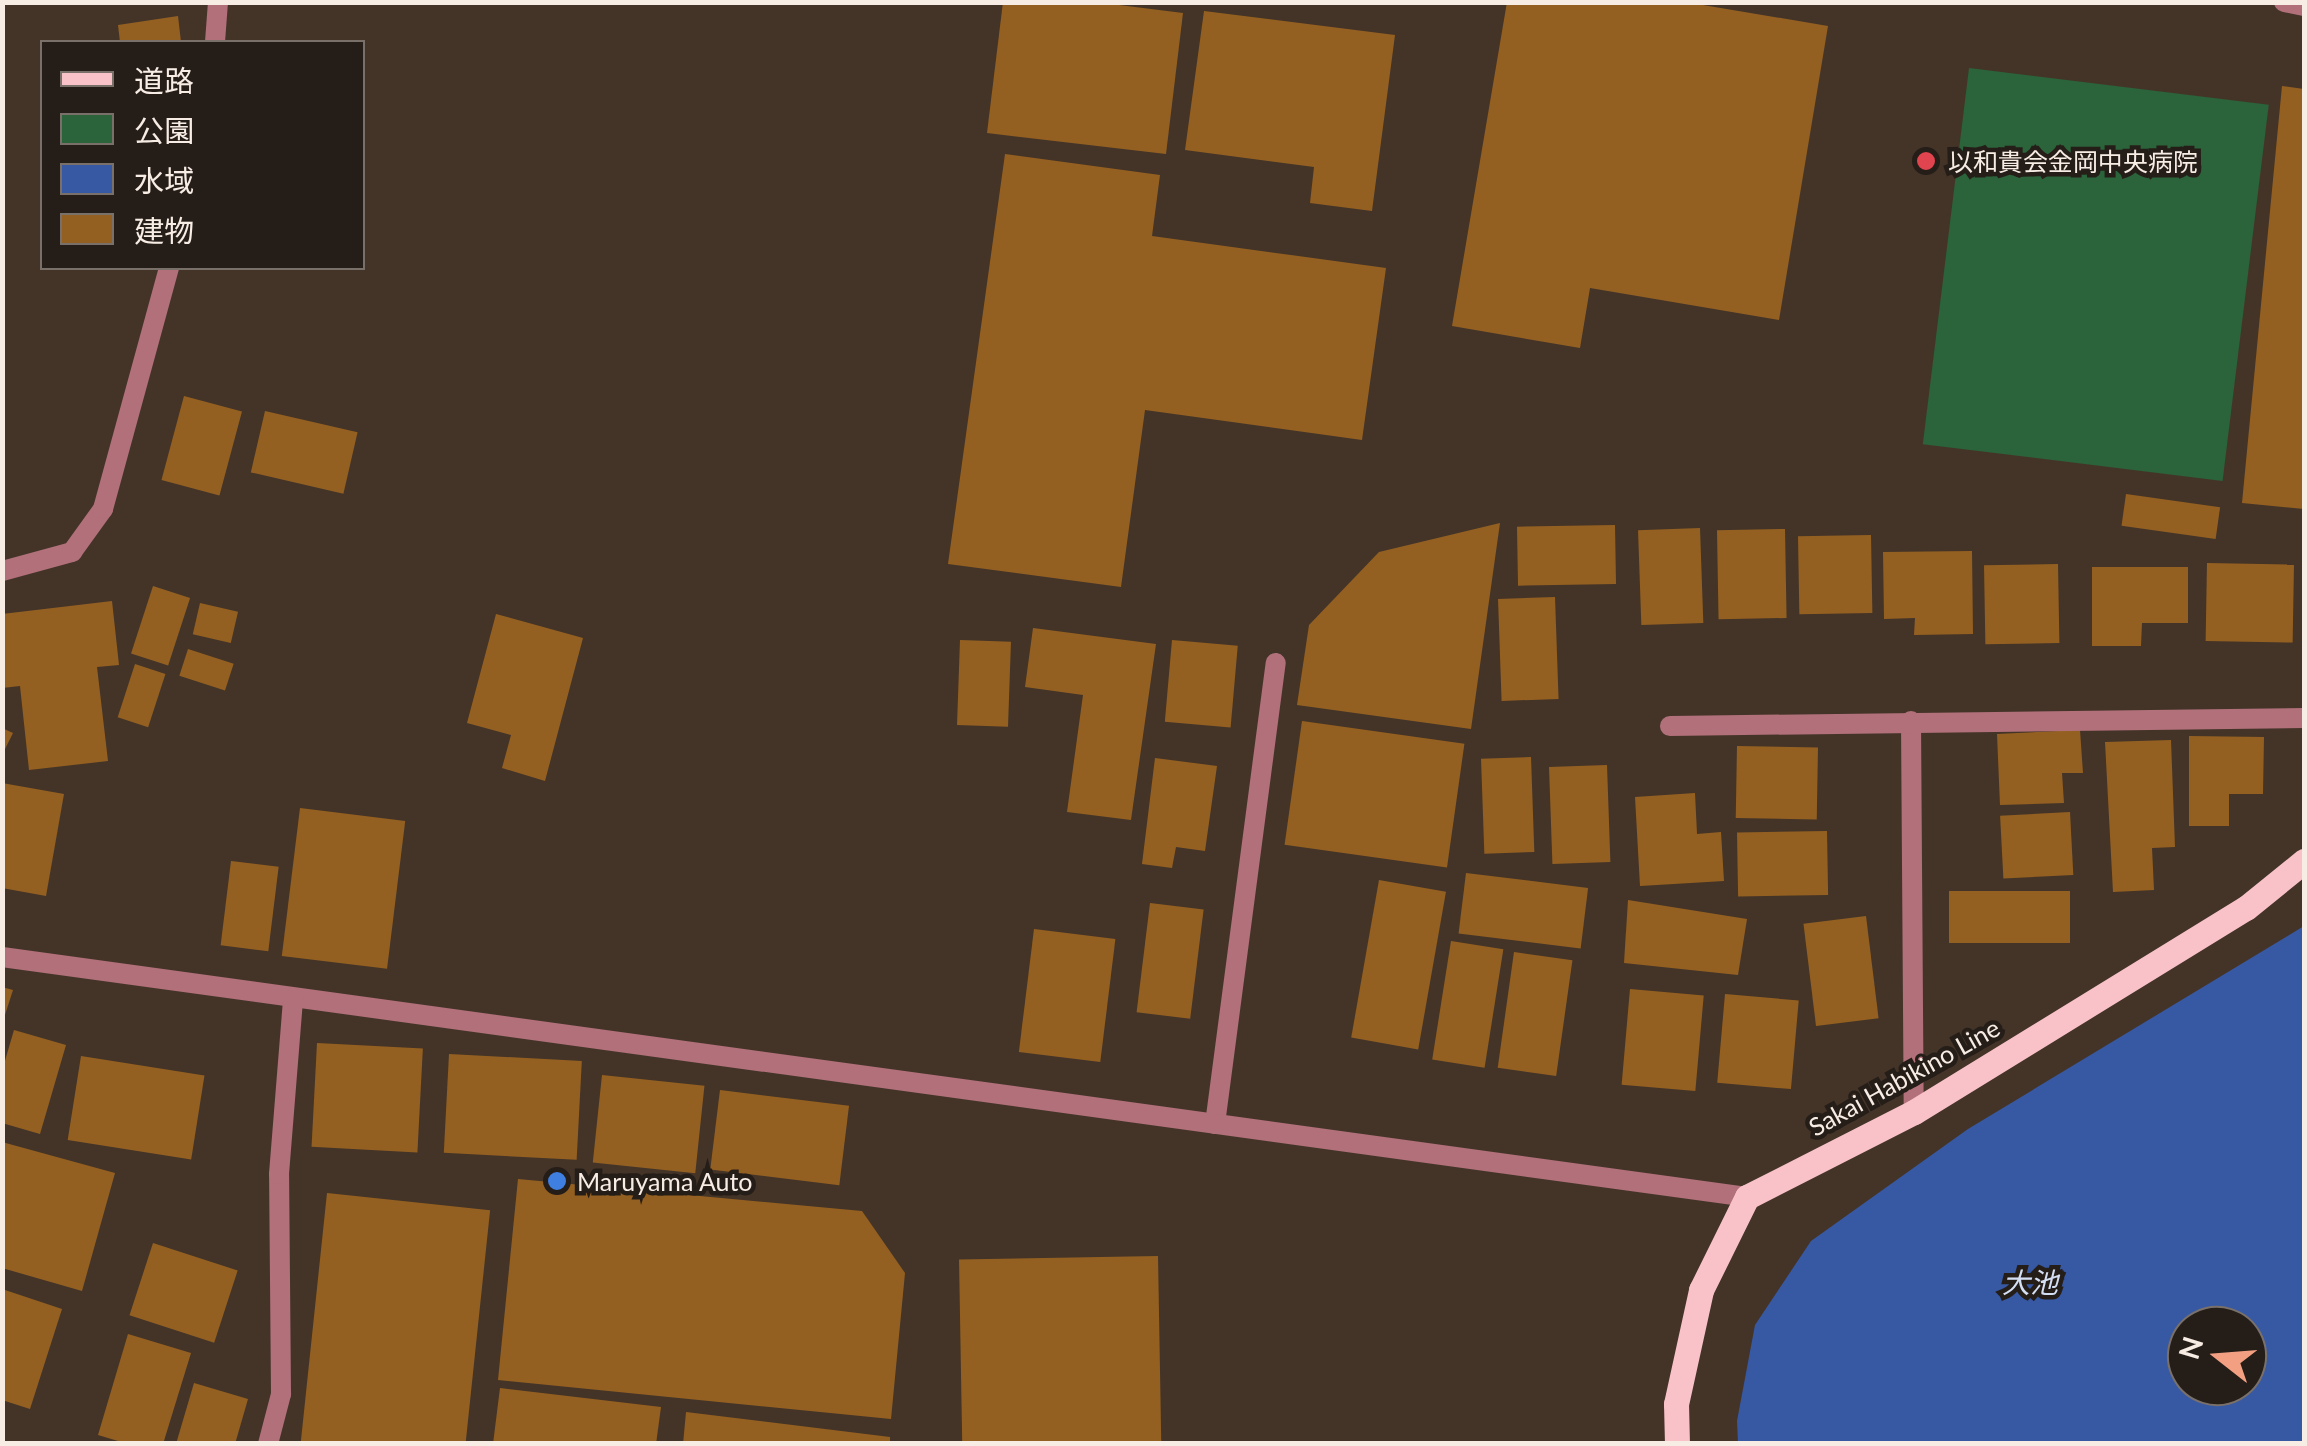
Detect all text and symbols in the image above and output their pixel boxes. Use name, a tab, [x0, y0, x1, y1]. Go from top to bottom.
legend	[40, 40, 365, 270]
text: 道路	[134, 62, 194, 98]
text: 公園	[134, 112, 194, 148]
place label: 以和貴会金岡中央病院	[1948, 146, 2198, 176]
marker: 以和貴会金岡中央病院	[1913, 148, 1939, 174]
text: 水域	[134, 162, 194, 198]
text: 建物	[134, 212, 194, 248]
street label: Sakai Habikino Line	[1803, 1012, 2005, 1142]
place label: Maruyama Auto	[577, 1166, 753, 1196]
marker: Maruyama Auto	[546, 1170, 568, 1192]
water label: 大池	[2002, 1265, 2058, 1299]
north arrow	[2167, 1306, 2267, 1406]
text: N	[2171, 1333, 2210, 1363]

